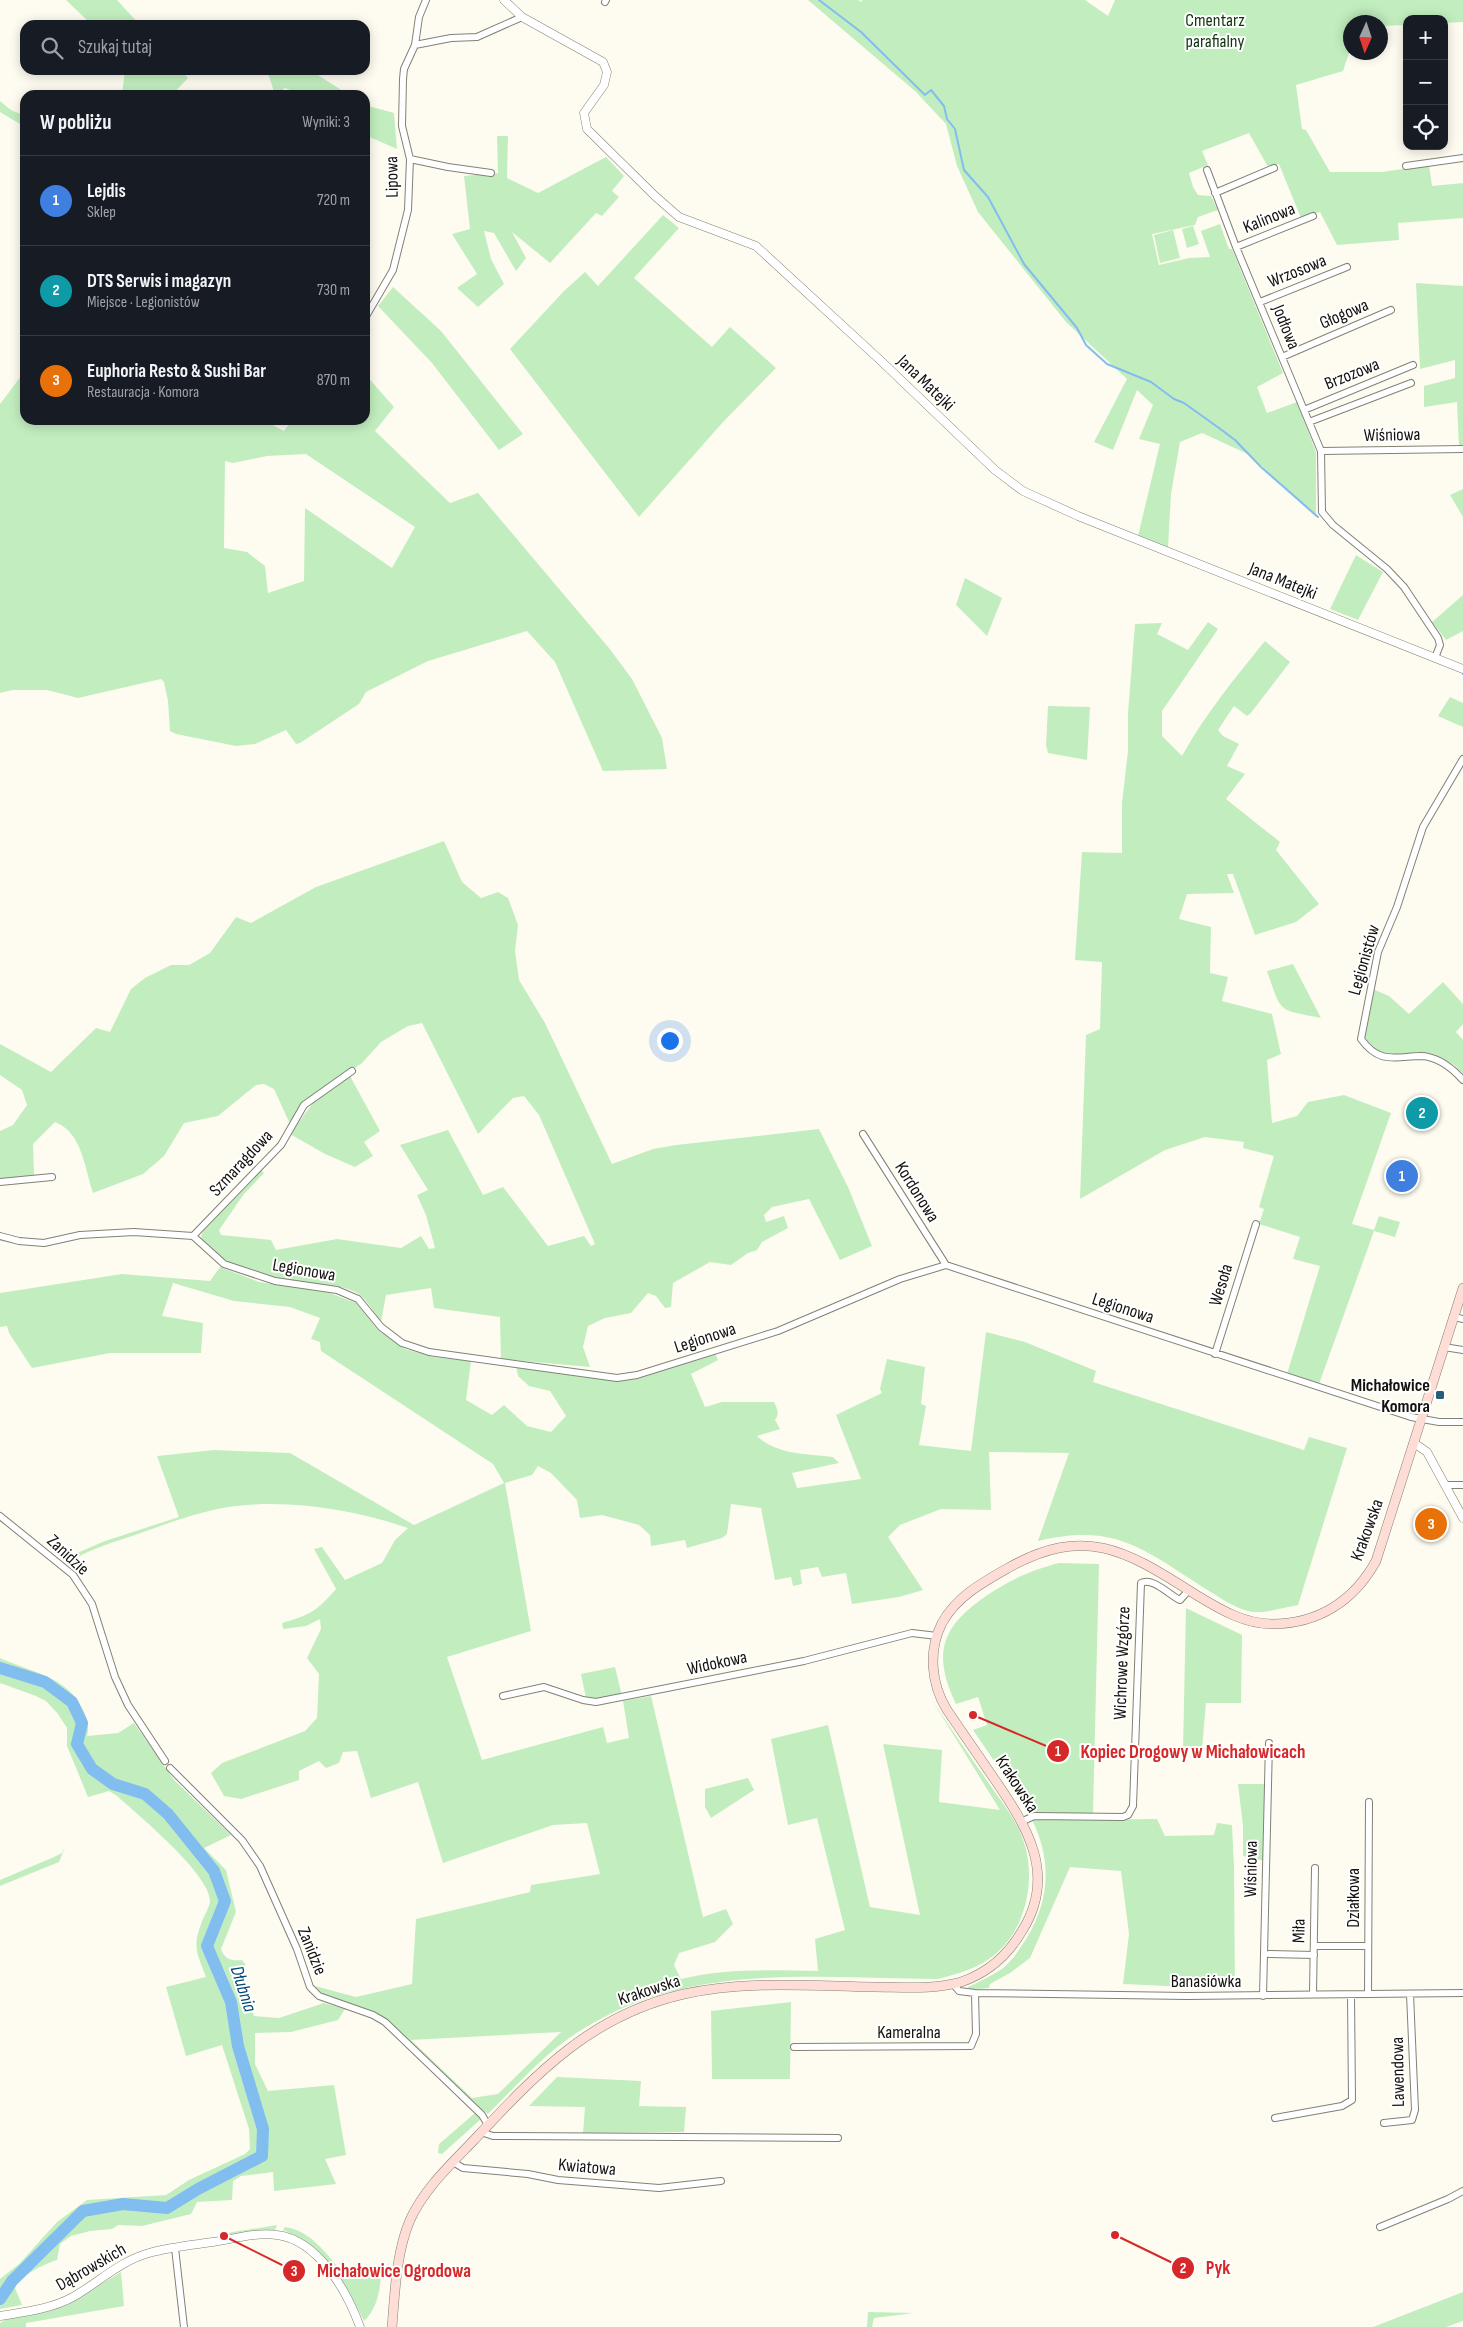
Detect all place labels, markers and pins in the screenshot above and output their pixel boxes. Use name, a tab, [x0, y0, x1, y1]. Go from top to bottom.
pin: 2	[1406, 1094, 1438, 1132]
pin: 1	[1386, 1157, 1418, 1195]
place label: Michałowice Komora	[1351, 1375, 1430, 1417]
marker: Michałowice Komora	[1434, 1389, 1446, 1401]
pin: 3	[1415, 1505, 1447, 1543]
callout: Kopiec Drogowy w Michałowicach	[1046, 1734, 1315, 1768]
callout: Pyk	[1170, 2251, 1240, 2285]
callout: Michałowice Ogrodowa	[282, 2254, 481, 2288]

